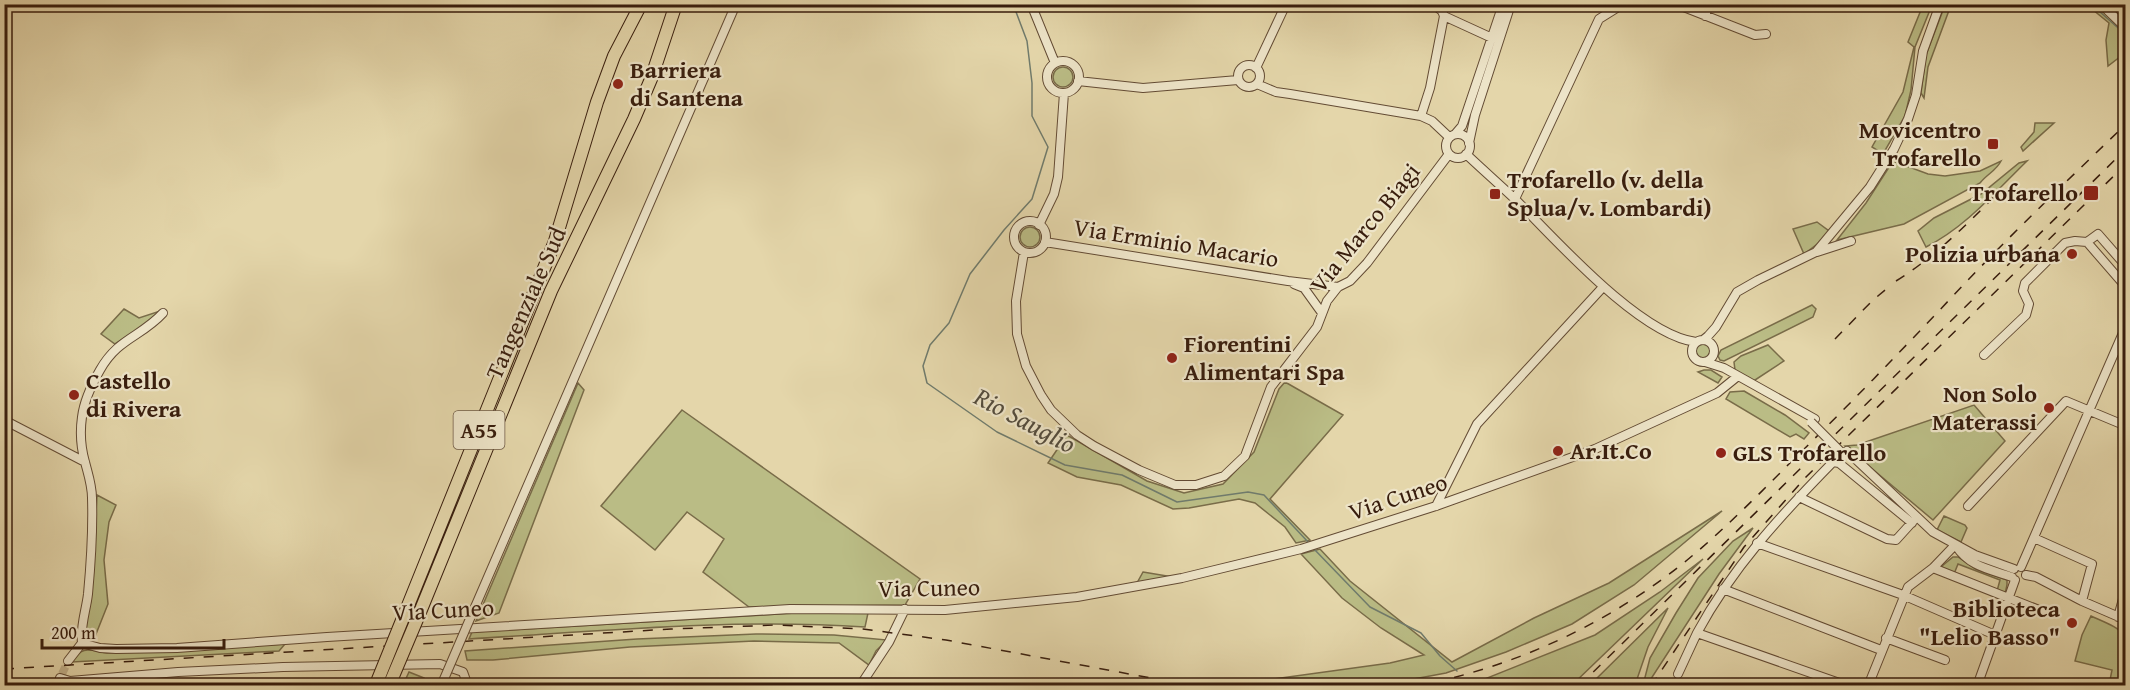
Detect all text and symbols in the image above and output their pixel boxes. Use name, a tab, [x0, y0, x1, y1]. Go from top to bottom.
place label: Barriera di Santena	[630, 52, 744, 115]
marker: Barriera di Santena	[611, 77, 625, 91]
place label: Movicentro Trofarello	[1859, 112, 1981, 175]
marker: Movicentro Trofarello	[1986, 137, 2000, 151]
street label: Via Marco Biagi	[1301, 155, 1428, 300]
place label: Trofarello (v. della Splua/v. Lombardi)	[1507, 162, 1712, 225]
place label: Trofarello	[1970, 175, 2078, 210]
marker: Trofarello	[2082, 184, 2100, 202]
marker: Trofarello (v. della Splua/v. Lombardi)	[1488, 187, 1502, 201]
street label: Via Erminio Macario	[1071, 209, 1281, 276]
street label: Tangenziale Sud	[476, 221, 575, 385]
place label: Polizia urbana	[1905, 236, 2061, 271]
marker: Polizia urbana	[2065, 247, 2079, 261]
place label: Fiorentini Alimentari Spa	[1184, 326, 1345, 389]
marker: Fiorentini Alimentari Spa	[1165, 351, 1179, 365]
place label: Castello di Rivera	[86, 363, 182, 426]
water label: Rio Sauglio	[967, 376, 1083, 463]
place label: Non Solo Materassi	[1932, 376, 2037, 439]
marker: Castello di Rivera	[67, 388, 81, 402]
marker: Non Solo Materassi	[2042, 401, 2056, 415]
road number: A55	[454, 411, 504, 449]
place label: Ar.It.Co	[1570, 433, 1652, 468]
place label: GLS Trofarello	[1733, 435, 1887, 470]
marker: Ar.It.Co	[1551, 444, 1565, 458]
marker: GLS Trofarello	[1714, 446, 1728, 460]
street label: Via Cuneo	[1344, 464, 1452, 529]
street label: Via Cuneo	[878, 569, 980, 606]
street label: Via Cuneo	[391, 589, 495, 630]
place label: Biblioteca "Lelio Basso"	[1919, 591, 2061, 654]
scale bar	[42, 612, 224, 650]
marker: Biblioteca "Lelio Basso"	[2065, 616, 2079, 630]
text: 200 m	[51, 619, 96, 646]

